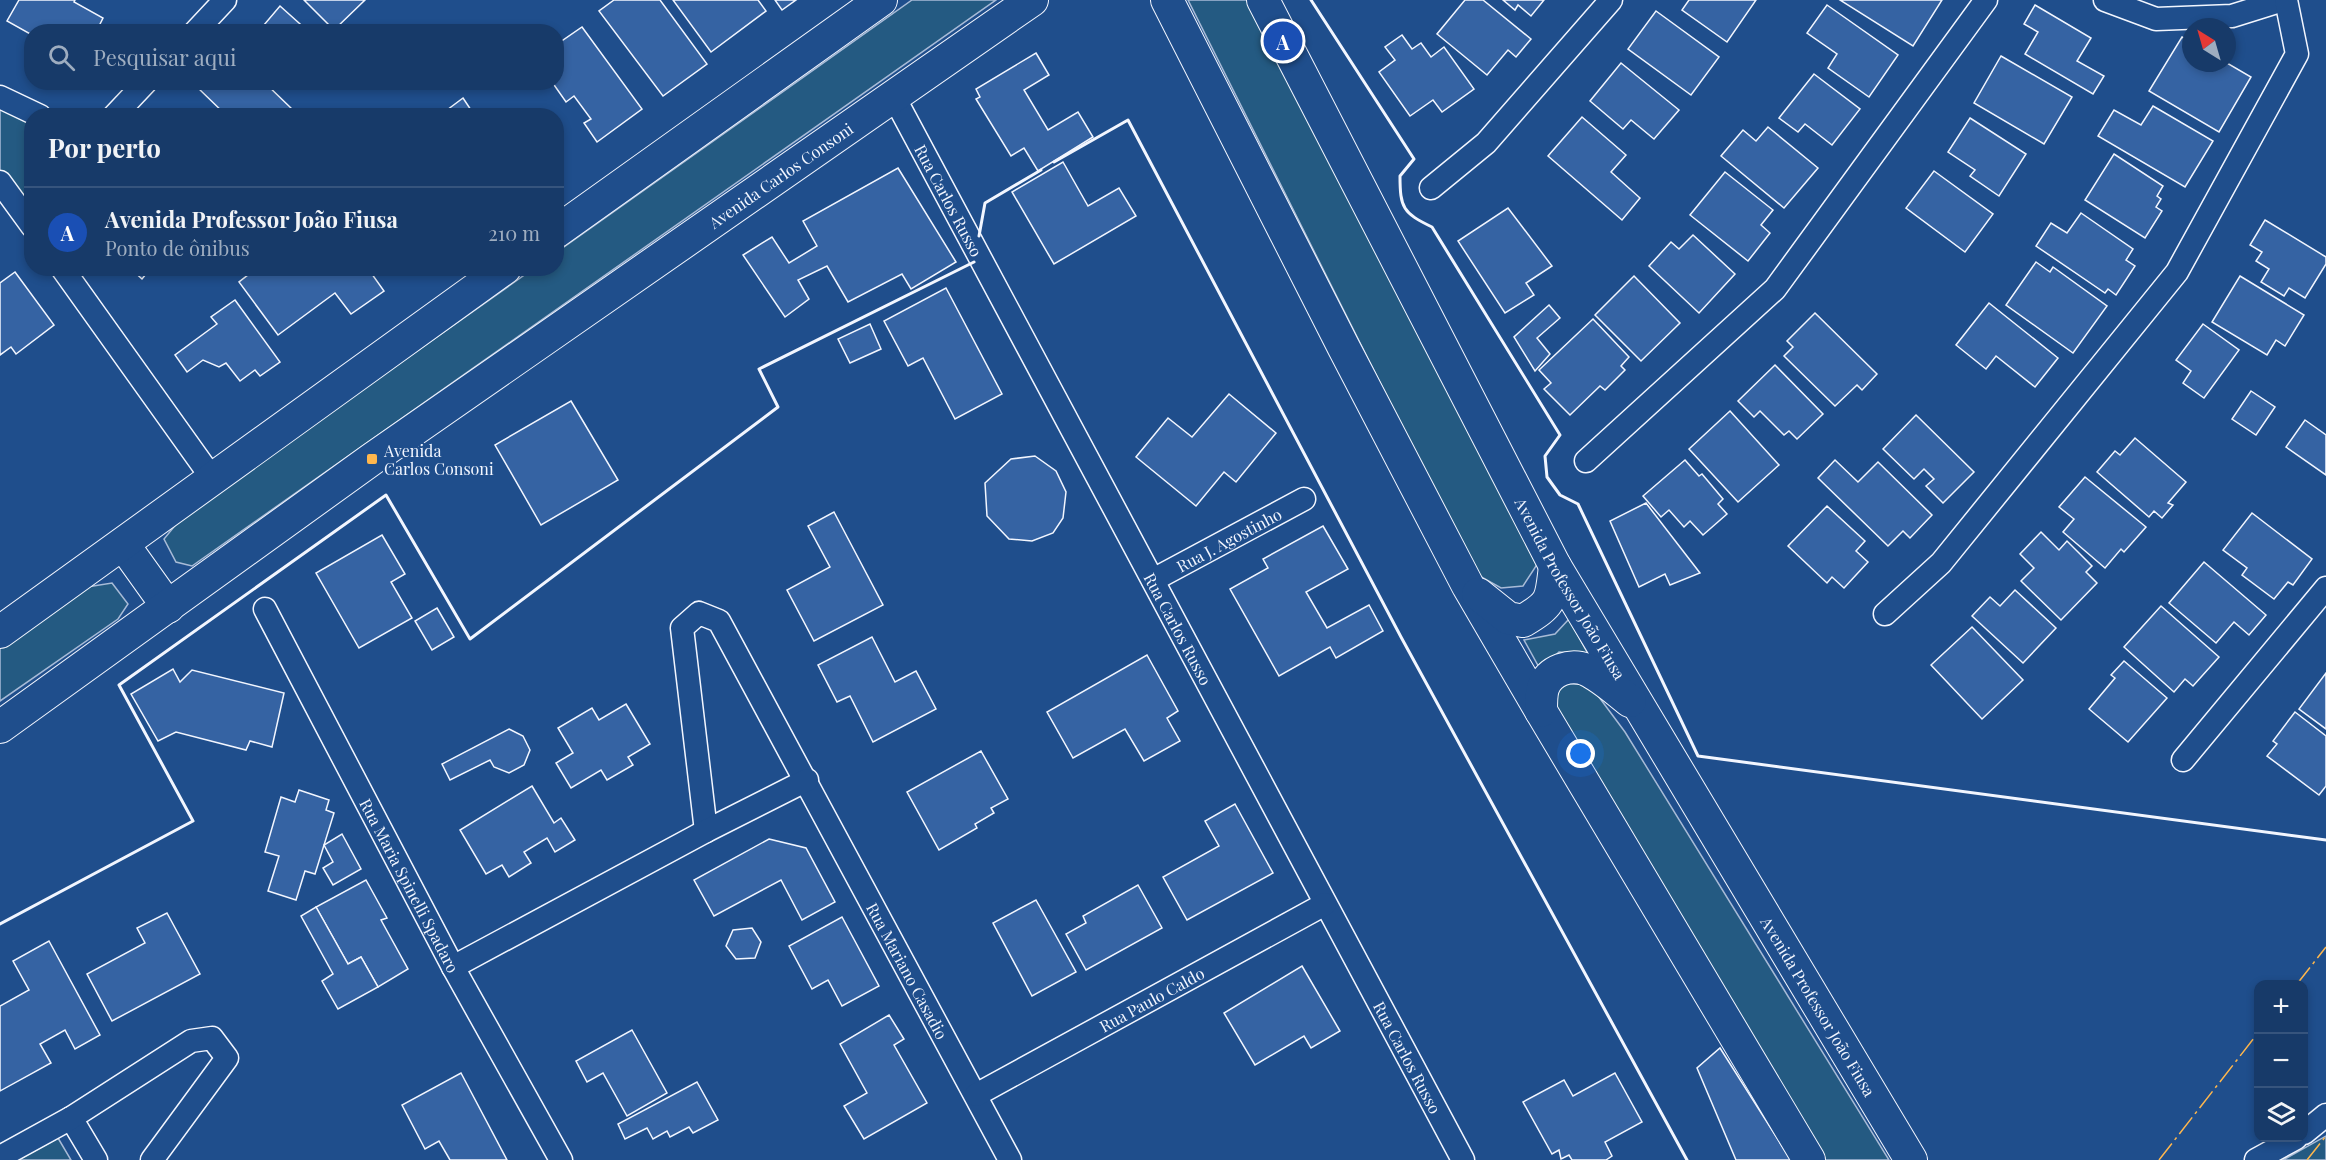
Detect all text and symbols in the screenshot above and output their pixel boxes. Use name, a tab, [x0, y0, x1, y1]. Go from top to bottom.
pin: A	[1264, 18, 1302, 63]
north arrow	[2182, 18, 2236, 72]
search box	[24, 24, 564, 90]
icon: search	[45, 41, 78, 74]
text: Pesquisar aqui	[93, 42, 236, 72]
street label: Avenida Carlos Consoni	[703, 117, 857, 233]
text: Por perto	[48, 130, 161, 165]
street label: Rua Carlos Russo	[911, 140, 988, 260]
text: Avenida Professor João Fiusa	[105, 204, 398, 234]
text: A	[61, 219, 74, 246]
text: 210 m	[488, 219, 540, 246]
text: Ponto de ônibus	[105, 234, 250, 261]
place label: Avenida Carlos Consoni	[383, 440, 494, 479]
marker: Avenida Carlos Consoni	[365, 452, 379, 466]
street label: Avenida Professor João Fiusa	[1510, 493, 1631, 683]
street label: Rua J. Agostinho	[1173, 502, 1285, 576]
street label: Rua Carlos Russo	[1140, 569, 1217, 689]
your location	[1566, 739, 1595, 768]
street label: Rua Maria Spinelli Spadaro	[356, 795, 464, 976]
street label: Rua Mariano Casadio	[862, 899, 953, 1043]
street label: Avenida Professor João Fiusa	[1756, 912, 1881, 1100]
street label: Rua Paulo Caldo	[1095, 962, 1208, 1036]
map controls	[2254, 980, 2308, 1142]
button: +	[2254, 980, 2308, 1034]
street label: Rua Carlos Russo	[1369, 997, 1447, 1117]
button: −	[2254, 1034, 2308, 1088]
button: layers	[2254, 1088, 2308, 1142]

